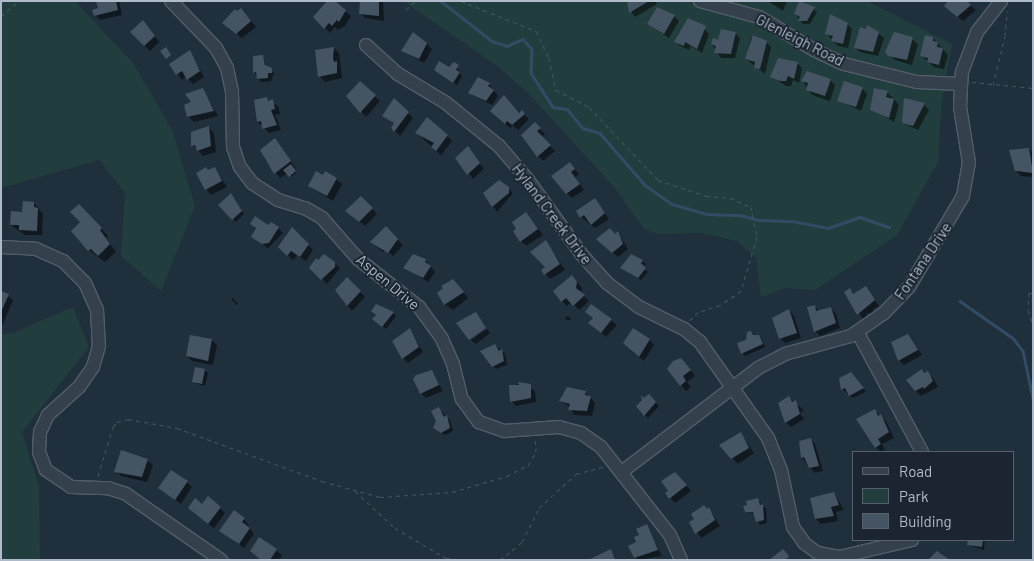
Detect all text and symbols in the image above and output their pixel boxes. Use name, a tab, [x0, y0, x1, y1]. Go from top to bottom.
street label: Glenleigh Road	[753, 10, 847, 70]
street label: Hyland Creek Drive	[508, 160, 596, 268]
street label: Fontana Drive	[891, 219, 955, 303]
street label: Aspen Drive	[353, 250, 423, 314]
legend	[852, 451, 1014, 541]
text: Road	[899, 462, 932, 480]
text: Park	[899, 487, 928, 505]
text: Building	[899, 512, 952, 530]

